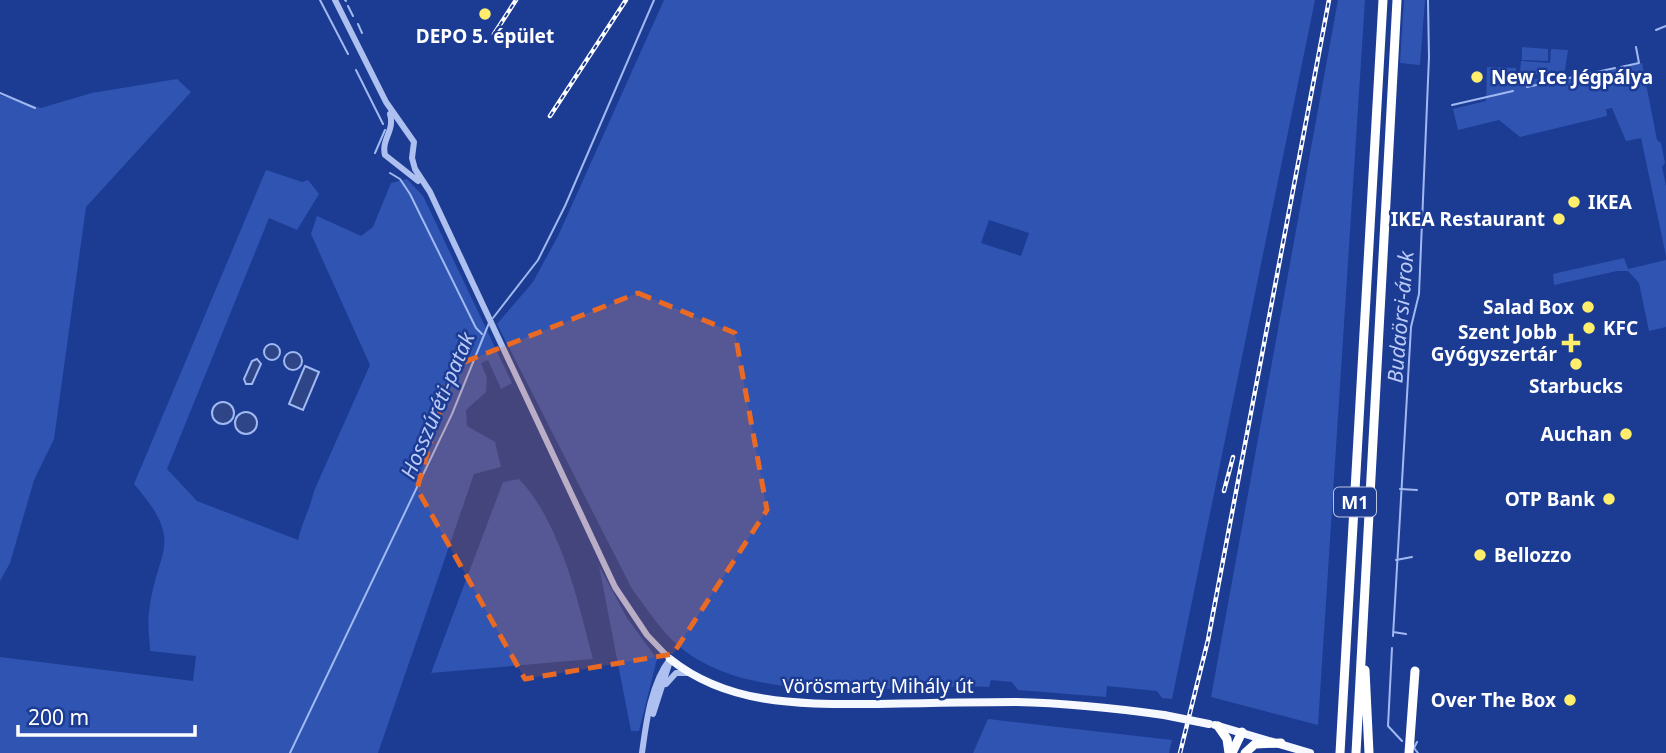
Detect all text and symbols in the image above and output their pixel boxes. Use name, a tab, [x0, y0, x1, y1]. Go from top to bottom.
marker: DEPO 5. épület	[477, 6, 493, 22]
place label: DEPO 5. épület	[416, 23, 554, 49]
place label: New Ice Jégpálya	[1491, 64, 1653, 90]
marker: New Ice Jégpálya	[1469, 69, 1485, 85]
place label: IKEA	[1588, 189, 1633, 215]
marker: IKEA	[1566, 194, 1582, 210]
place label: IKEA Restaurant	[1391, 206, 1545, 232]
marker: IKEA Restaurant	[1551, 211, 1567, 227]
water label: Budaörsi-árok	[1380, 248, 1420, 384]
place label: Salad Box	[1483, 294, 1574, 320]
marker: Salad Box	[1580, 299, 1596, 315]
place label: KFC	[1603, 315, 1638, 341]
place label: Szent Jobb Gyógyszertár	[1431, 319, 1558, 367]
marker: KFC	[1581, 320, 1597, 336]
water label: Hosszúréti-patak	[394, 326, 481, 483]
marker: Szent Jobb Gyógyszertár	[1563, 335, 1579, 351]
marker: Starbucks	[1568, 356, 1584, 372]
place label: Starbucks	[1529, 373, 1623, 399]
place label: Auchan	[1541, 421, 1612, 447]
marker: Auchan	[1618, 426, 1634, 442]
place label: OTP Bank	[1505, 486, 1595, 512]
road number: M1	[1334, 488, 1376, 516]
marker: OTP Bank	[1601, 491, 1617, 507]
place label: Bellozzo	[1494, 542, 1572, 568]
marker: Bellozzo	[1472, 547, 1488, 563]
street label: Vörösmarty Mihály út	[782, 673, 974, 699]
place label: Over The Box	[1431, 687, 1556, 713]
marker: Over The Box	[1562, 692, 1578, 708]
scale bar	[18, 694, 194, 738]
text: 200 m	[28, 703, 89, 731]

